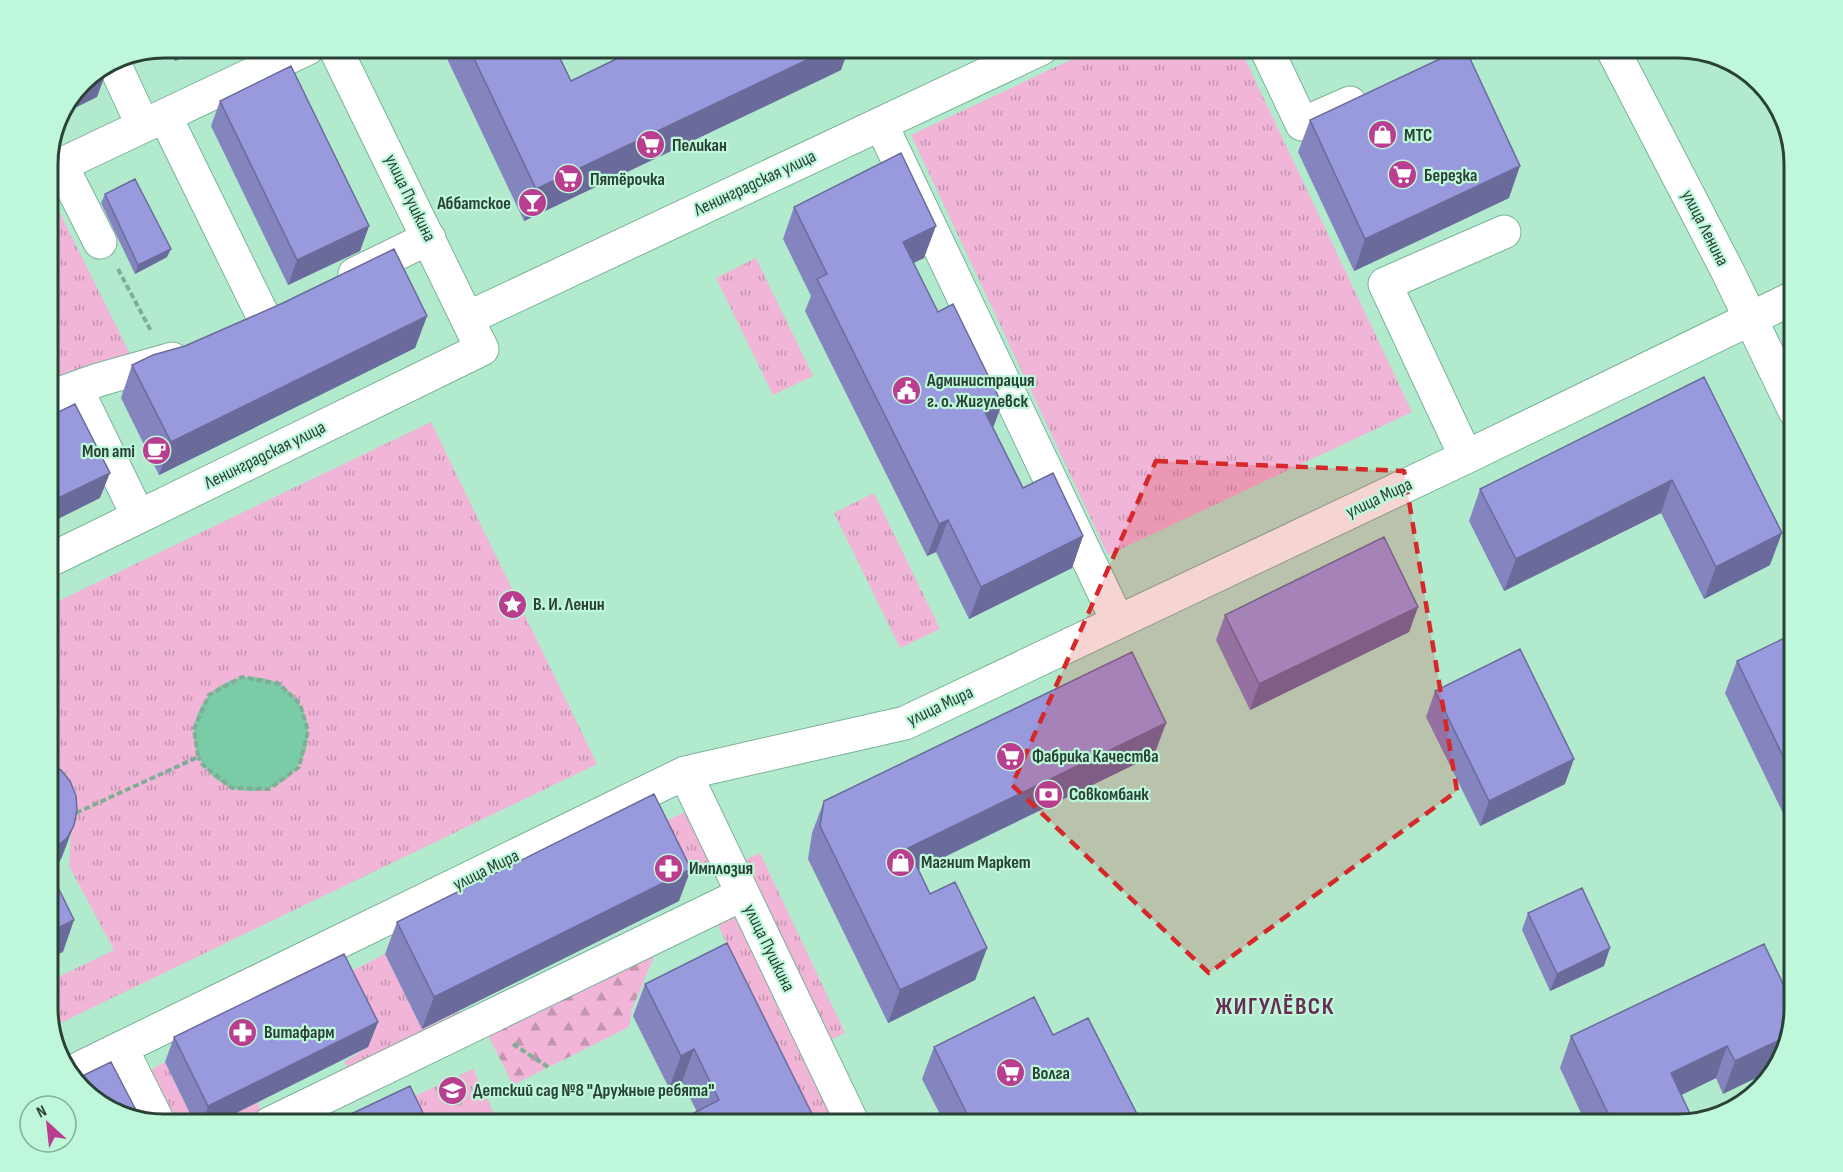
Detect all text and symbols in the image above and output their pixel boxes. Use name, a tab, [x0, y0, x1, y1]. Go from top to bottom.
shop icon: МТС	[1367, 119, 1399, 151]
place label: МТС	[1404, 125, 1432, 146]
supermarket icon: Пеликан	[635, 129, 667, 161]
place label: Пеликан	[672, 135, 727, 156]
street label: Ленинградская улица	[690, 146, 819, 221]
street label: улица Пушкина	[380, 151, 440, 245]
supermarket icon: Березка	[1387, 159, 1419, 191]
supermarket icon: Пятёрочка	[553, 163, 585, 195]
place label: Березка	[1424, 165, 1477, 186]
place label: Пятёрочка	[590, 169, 665, 190]
street label: улица Ленина	[1677, 186, 1733, 270]
bar icon: Аббатское	[516, 187, 548, 219]
place label: Аббатское	[436, 193, 511, 214]
place label: Администрация г. о. Жигулевск	[926, 370, 1035, 412]
public building icon: Администрация г. о. Жигулевск	[890, 374, 922, 406]
street label: Ленинградская улица	[200, 417, 329, 494]
cafe icon: Mon ami	[140, 435, 172, 467]
place label: Mon ami	[82, 441, 135, 462]
street label: улица Мира	[1343, 474, 1415, 522]
place icon: В. И. Ленин	[496, 588, 528, 620]
place label: В. И. Ленин	[533, 594, 605, 615]
street label: улица Мира	[904, 682, 976, 730]
supermarket icon: Фабрика Качества	[995, 740, 1027, 772]
place label: Фабрика Качества	[1032, 746, 1159, 767]
bank icon: Совкомбанк	[1032, 778, 1064, 810]
place label: Совкомбанк	[1069, 784, 1149, 805]
street label: улица Мира	[450, 845, 522, 895]
shop icon: Магнит Маркет	[884, 846, 916, 878]
pharmacy icon: Имплозия	[652, 852, 684, 884]
place label: Магнит Маркет	[921, 852, 1031, 873]
place label: Имплозия	[689, 858, 753, 879]
street label: улица Пушкина	[739, 901, 799, 995]
district label: ЖИГУЛЁВСК	[1215, 992, 1335, 1021]
pharmacy icon: Витафарм	[227, 1016, 259, 1048]
place label: Витафарм	[264, 1022, 335, 1043]
supermarket icon: Волга	[995, 1057, 1027, 1089]
place label: Волга	[1032, 1063, 1070, 1084]
school or university icon: Детский сад №8 "Дружные ребята"	[436, 1074, 468, 1106]
place label: Детский сад №8 "Дружные ребята"	[473, 1080, 714, 1101]
north arrow	[18, 1094, 78, 1154]
text: N	[34, 1102, 50, 1122]

